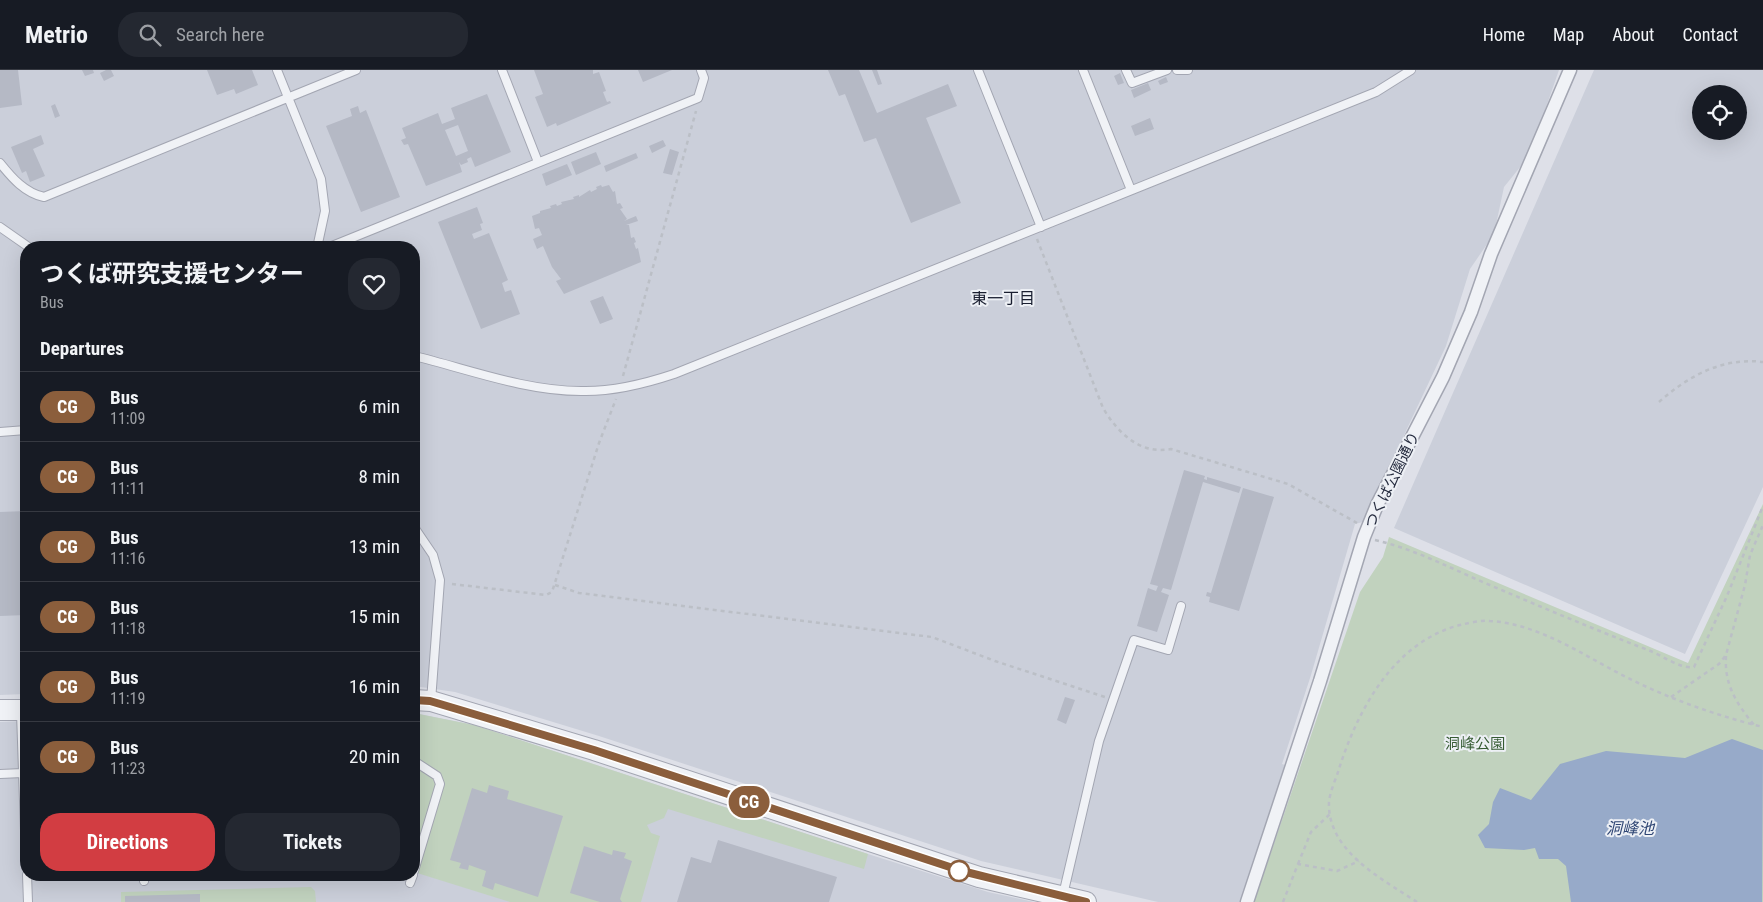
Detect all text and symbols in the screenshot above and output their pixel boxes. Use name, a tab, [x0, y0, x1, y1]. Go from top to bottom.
search box	[118, 12, 468, 57]
text: Metrio	[25, 21, 88, 49]
icon: search	[136, 21, 164, 49]
text: Search here	[176, 23, 264, 46]
text: Home	[1483, 24, 1525, 45]
text: Map	[1553, 24, 1584, 45]
text: About	[1612, 24, 1654, 45]
text: Contact	[1682, 24, 1738, 45]
map controls	[1692, 85, 1747, 140]
button: locate	[1692, 85, 1747, 140]
button: heart	[348, 258, 400, 310]
text: つくば研究支援センター	[40, 260, 304, 288]
district label: 東一丁目	[971, 289, 1035, 308]
text: Bus	[40, 293, 64, 312]
text: Departures	[40, 337, 124, 360]
text: Bus	[110, 386, 139, 409]
text: 6 min	[358, 395, 400, 418]
text: CG	[57, 396, 78, 417]
text: 11:09	[110, 409, 145, 428]
street label: つくば公園通り	[1361, 429, 1423, 531]
text: Bus	[110, 456, 139, 479]
text: 8 min	[358, 465, 400, 488]
text: CG	[57, 466, 78, 487]
text: 11:11	[110, 479, 145, 498]
text: Bus	[110, 526, 139, 549]
text: 13 min	[349, 535, 400, 558]
text: CG	[57, 536, 78, 557]
text: 11:16	[110, 549, 145, 568]
text: Bus	[110, 596, 139, 619]
text: 15 min	[349, 605, 400, 628]
text: CG	[57, 606, 78, 627]
text: 11:18	[110, 619, 145, 638]
text: Bus	[110, 666, 139, 689]
text: 16 min	[349, 675, 400, 698]
text: CG	[57, 676, 78, 697]
text: 11:19	[110, 689, 145, 708]
park label: 洞峰公園	[1445, 735, 1505, 753]
text: Bus	[110, 736, 139, 759]
text: 20 min	[349, 745, 400, 768]
text: CG	[57, 746, 78, 767]
text: 11:23	[110, 759, 145, 778]
line badge: CG	[726, 786, 772, 818]
text: CG	[739, 791, 759, 812]
button: Directions	[40, 813, 215, 871]
button: Tickets	[225, 813, 400, 871]
water label: 洞峰池	[1606, 819, 1656, 838]
unlabelled marker	[948, 860, 970, 882]

